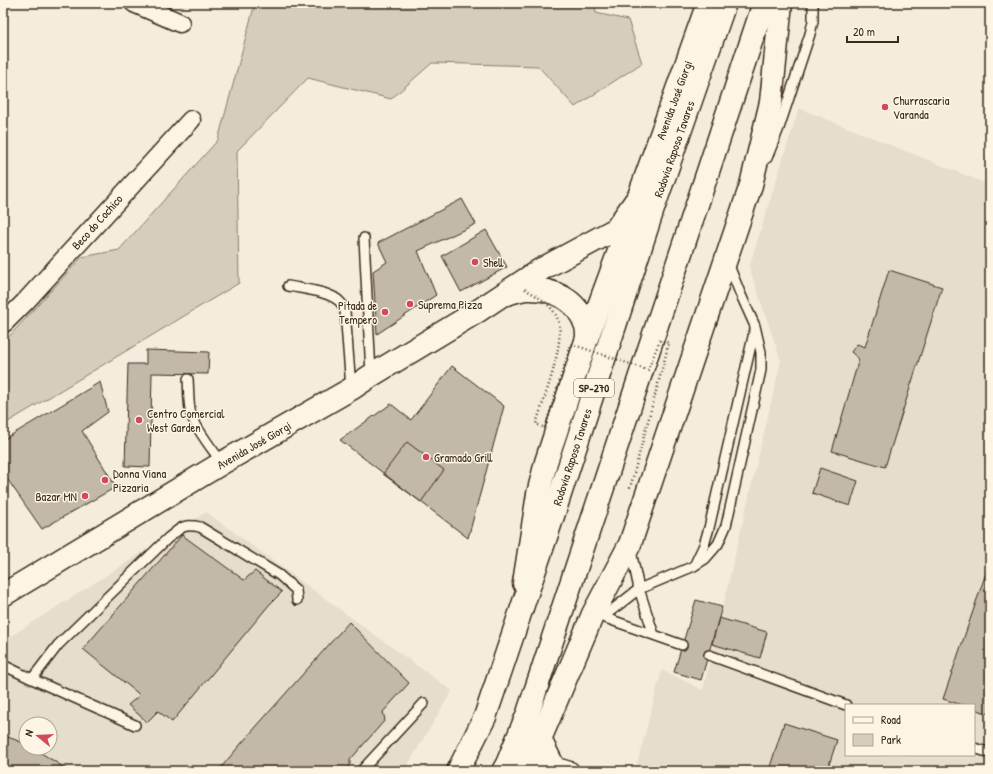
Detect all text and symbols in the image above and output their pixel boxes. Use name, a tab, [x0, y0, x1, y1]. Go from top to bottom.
scale bar	[847, 18, 898, 44]
text: 20 m	[853, 23, 875, 40]
street label: Avenida José Giorgi	[652, 58, 696, 142]
place label: Churrascaria Varanda	[893, 92, 950, 123]
street label: Rodovia Raposo Tavares	[650, 98, 699, 199]
marker: Churrascaria Varanda	[880, 102, 890, 112]
street label: Beco do Cochico	[68, 191, 126, 253]
place label: Shell	[483, 254, 504, 271]
marker: Shell	[470, 257, 480, 267]
place label: Suprema Pizza	[418, 296, 482, 313]
place label: Pitada de Tempero	[338, 297, 377, 328]
marker: Suprema Pizza	[405, 299, 415, 309]
marker: Pitada de Tempero	[380, 307, 390, 317]
road number: SP-270	[574, 379, 614, 397]
place label: Centro Comercial West Garden	[147, 405, 225, 436]
street label: Rodovia Raposo Tavares	[548, 406, 596, 508]
marker: Centro Comercial West Garden	[134, 415, 144, 425]
street label: Avenida José Giorgi	[214, 417, 294, 473]
place label: Gramado Grill	[434, 449, 493, 466]
marker: Gramado Grill	[421, 452, 431, 462]
place label: Donna Viana Pizzaria	[113, 465, 166, 496]
marker: Donna Viana Pizzaria	[100, 475, 110, 485]
place label: Bazar MN	[35, 488, 77, 505]
marker: Bazar MN	[80, 491, 90, 501]
legend	[845, 704, 975, 756]
text: Road	[881, 711, 901, 728]
north arrow	[18, 716, 58, 756]
text: N	[21, 728, 36, 738]
text: Park	[881, 731, 901, 748]

